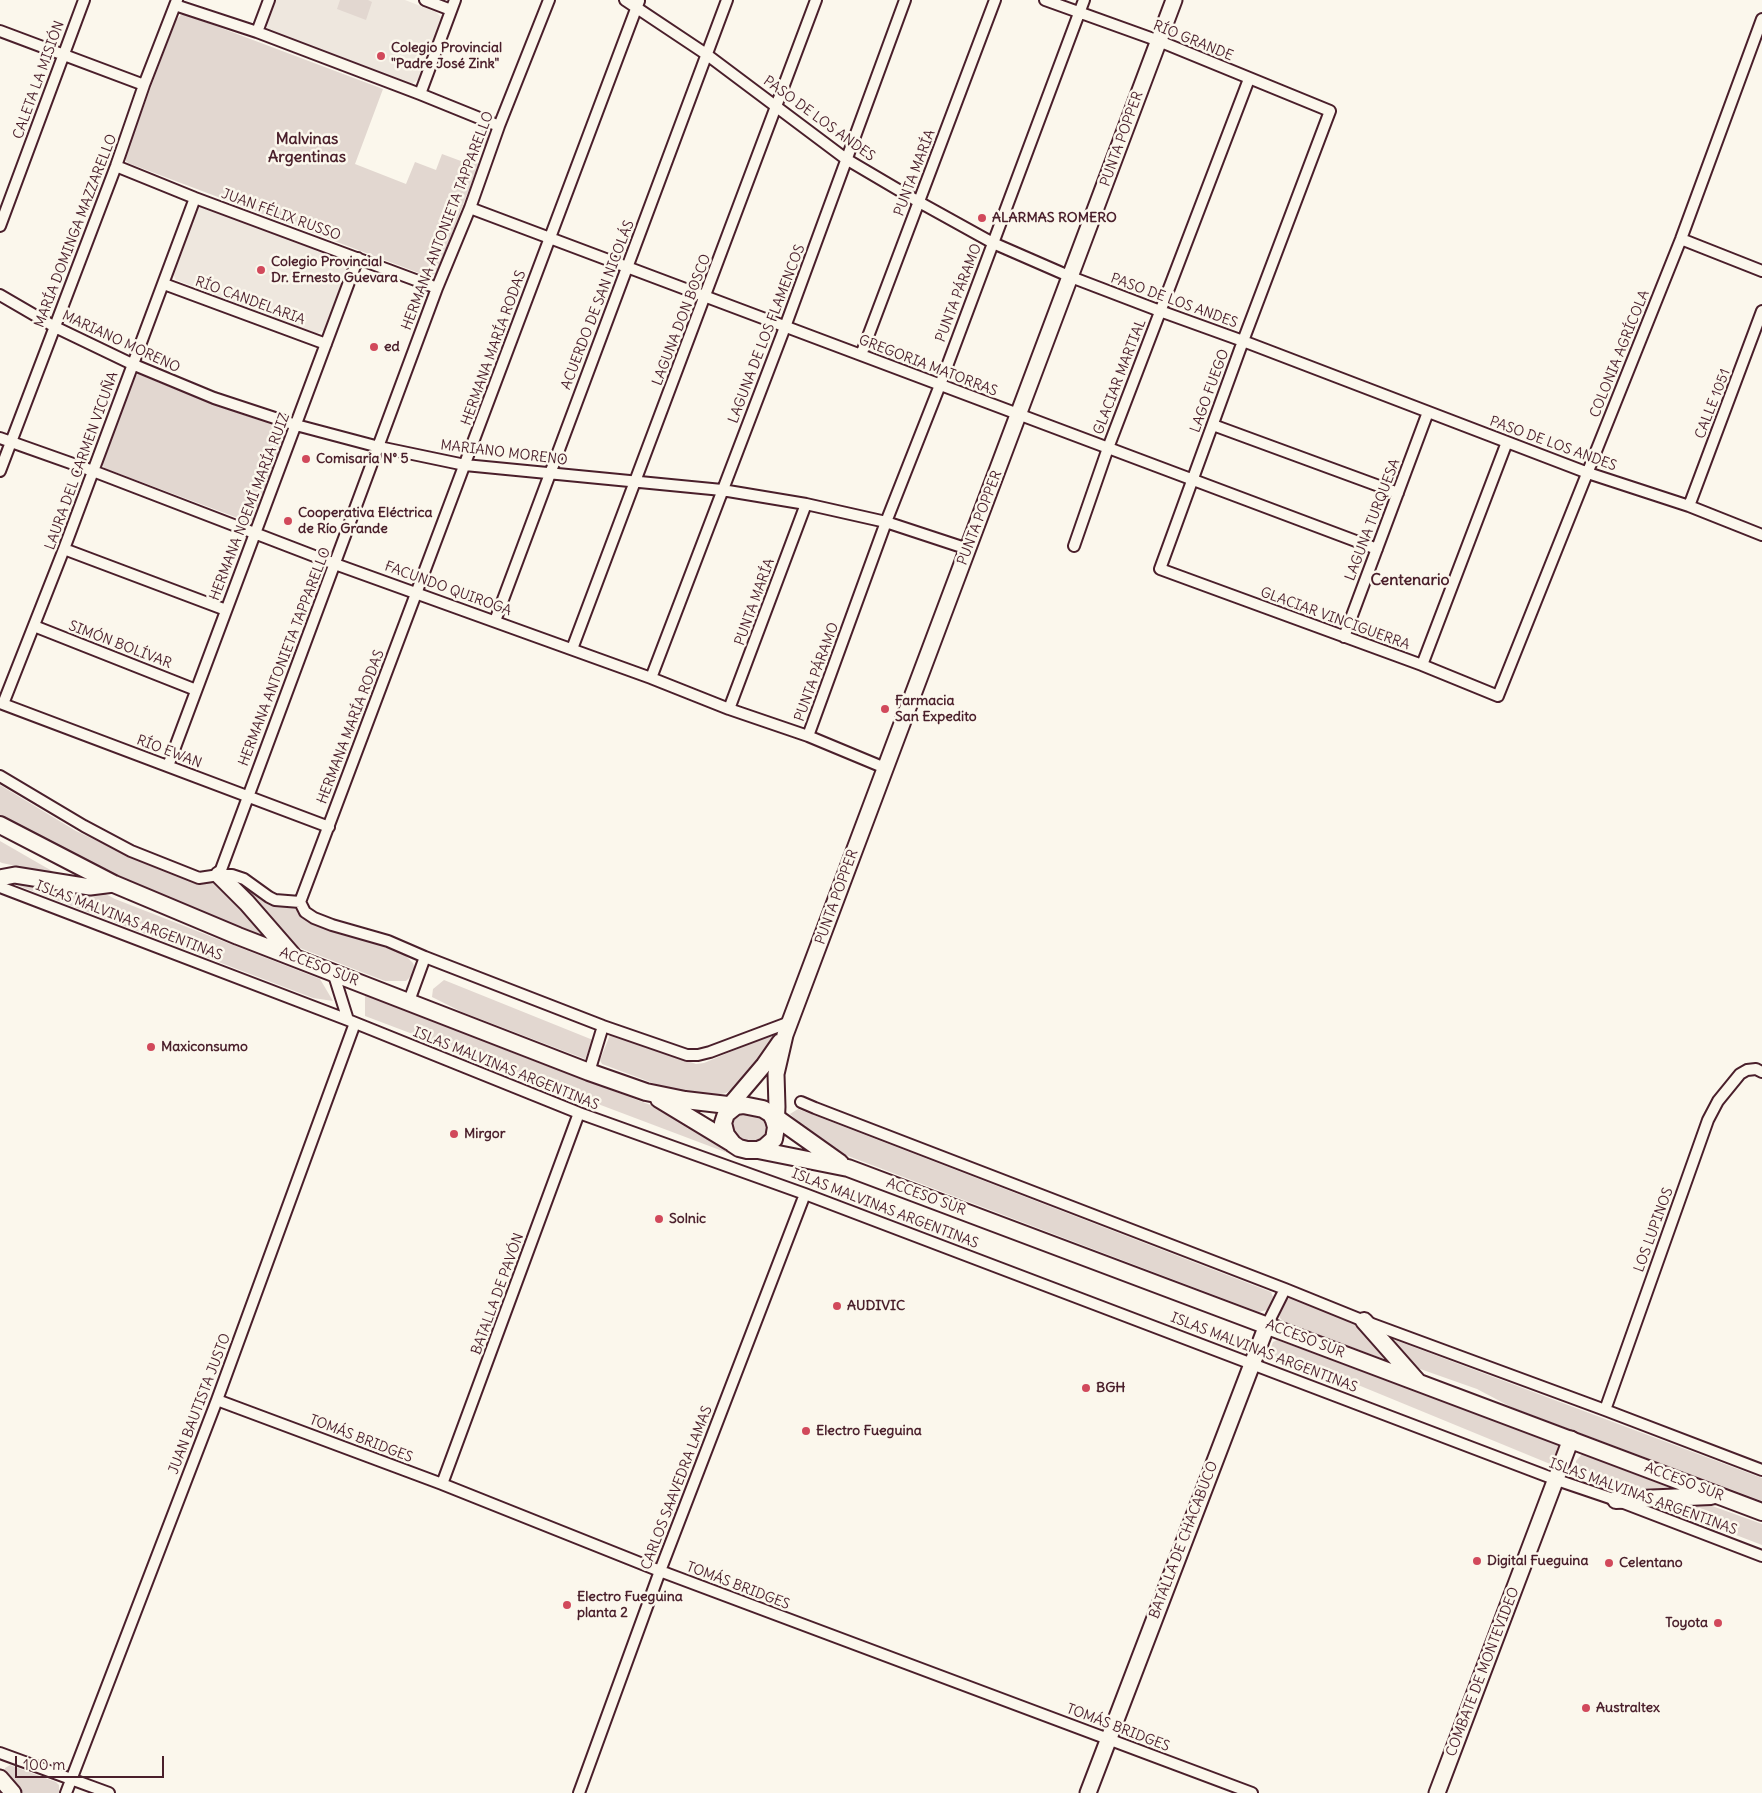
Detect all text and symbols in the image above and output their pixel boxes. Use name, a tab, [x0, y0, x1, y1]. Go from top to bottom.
street label: RÍO GRANDE	[1151, 17, 1235, 65]
street label: CALETA LA MISIÓN	[10, 19, 68, 141]
place label: Colegio Provincial "Padre José Zink"	[391, 40, 502, 72]
marker: Colegio Provincial "Padre José Zink"	[375, 50, 387, 62]
street label: PASO DE LOS ANDES	[760, 73, 878, 165]
street label: PUNTA POPPER	[1097, 89, 1147, 189]
street label: HERMANA ANTONIETA TAPPARELLO	[398, 109, 498, 333]
street label: PUNTA MARÍA	[891, 127, 939, 219]
district label: Malvinas Argentinas	[268, 129, 346, 167]
street label: MARÍA DOMINGA MAZZARELLO	[31, 132, 121, 330]
street label: JUAN FÉLIX RUSSO	[219, 186, 343, 244]
place label: ALARMAS ROMERO	[992, 210, 1117, 226]
marker: ALARMAS ROMERO	[976, 212, 988, 224]
street label: ACUERDO DE SAN NICOLÁS	[558, 218, 638, 392]
street label: LAGUNA DE LOS FLAMENCOS	[725, 242, 809, 426]
street label: PUNTA PÁRAMO	[933, 242, 985, 344]
street label: LAGUNA DON BOSCO	[649, 252, 715, 388]
place label: Colegio Provincial Dr. Ernesto Guevara	[271, 254, 398, 286]
marker: Colegio Provincial Dr. Ernesto Guevara	[255, 264, 267, 276]
street label: HERMANA MARÍA RODAS	[458, 268, 530, 428]
street label: PASO DE LOS ANDES	[1108, 270, 1240, 332]
street label: RÍO CANDELARIA	[193, 273, 307, 329]
street label: COLONIA AGRÍCOLA	[1587, 288, 1653, 420]
street label: MARIANO MORENO	[59, 307, 183, 377]
street label: GLACIAR MARTIAL	[1090, 317, 1150, 437]
street label: GREGORIA MATORRAS	[856, 332, 1000, 400]
place label: ed	[384, 339, 400, 355]
marker: ed	[368, 341, 380, 353]
street label: LAGO FUEGO	[1187, 347, 1233, 435]
street label: CALLE 1051	[1692, 367, 1734, 441]
street label: LAURA DEL CARMEN VICUÑA	[42, 370, 122, 552]
street label: HERMANA NOEMÍ MARÍA RUIZ	[206, 411, 294, 603]
street label: PASO DE LOS ANDES	[1487, 413, 1619, 475]
street label: MARIANO MORENO	[439, 437, 569, 469]
place label: Comisaría N° 5	[316, 451, 409, 467]
marker: Comisaría N° 5	[300, 453, 312, 465]
street label: LAGUNA TURQUESA	[1342, 457, 1404, 583]
street label: PUNTA POPPER	[954, 468, 1006, 568]
place label: Cooperativa Eléctrica de Río Grande	[298, 505, 432, 538]
marker: Cooperativa Eléctrica de Río Grande	[282, 515, 294, 527]
street label: HERMANA ANTONIETA TAPPARELLO	[235, 545, 335, 769]
street label: PUNTA MARÍA	[732, 556, 778, 648]
street label: FACUNDO QUIROGA	[382, 558, 514, 620]
district label: Centenario	[1370, 570, 1450, 590]
street label: GLACIAR VINCIGUERRA	[1258, 584, 1412, 654]
street label: SIMÓN BOLÍVAR	[66, 618, 174, 672]
street label: PUNTA PÁRAMO	[791, 620, 843, 724]
street label: HERMANA MARÍA RODAS	[314, 648, 388, 806]
place label: Farmacia San Expedito	[895, 693, 977, 726]
marker: Farmacia San Expedito	[879, 703, 891, 715]
street label: RÍO EWAN	[134, 732, 204, 772]
street label: PUNTA POPPER	[812, 847, 862, 947]
street label: ISLAS MALVINAS ARGENTINAS	[33, 878, 225, 964]
street label: ACCESO SUR	[277, 944, 361, 990]
street label: ISLAS MALVINAS ARGENTINAS	[411, 1024, 601, 1114]
place label: Maxiconsumo	[161, 1039, 248, 1055]
marker: Maxiconsumo	[145, 1041, 157, 1053]
place label: Mirgor	[464, 1126, 505, 1142]
marker: Mirgor	[448, 1128, 460, 1140]
street label: ISLAS MALVINAS ARGENTINAS	[789, 1166, 981, 1252]
street label: ACCESO SUR	[884, 1175, 968, 1219]
street label: LOS LUPINOS	[1631, 1186, 1677, 1274]
place label: Solnic	[669, 1211, 706, 1227]
marker: Solnic	[653, 1213, 665, 1225]
street label: BATALLA DE PAVÓN	[468, 1231, 528, 1357]
place label: AUDIVIC	[847, 1298, 905, 1314]
marker: AUDIVIC	[831, 1300, 843, 1312]
street label: ISLAS MALVINAS ARGENTINAS	[1168, 1310, 1360, 1396]
street label: ACCESO SUR	[1263, 1316, 1347, 1362]
street label: JUAN BAUTISTA JUSTO	[165, 1331, 235, 1477]
place label: BGH	[1096, 1380, 1125, 1396]
marker: BGH	[1080, 1382, 1092, 1394]
street label: CARLOS SAAVEDRA LAMAS	[638, 1404, 716, 1572]
street label: TOMÁS BRIDGES	[307, 1412, 415, 1466]
place label: Electro Fueguina	[816, 1423, 922, 1439]
marker: Electro Fueguina	[800, 1425, 812, 1437]
street label: ISLAS MALVINAS ARGENTINAS	[1547, 1455, 1739, 1539]
street label: BATALLA DE CHACABUCO	[1146, 1459, 1222, 1621]
street label: ACCESO SUR	[1642, 1459, 1726, 1505]
place label: Digital Fueguina	[1487, 1553, 1588, 1569]
marker: Digital Fueguina	[1471, 1555, 1483, 1567]
place label: Celentano	[1619, 1555, 1683, 1571]
marker: Celentano	[1603, 1557, 1615, 1569]
street label: TOMÁS BRIDGES	[684, 1559, 792, 1613]
street label: COMBATE DE MONTEVIDEO	[1443, 1585, 1523, 1759]
place label: Electro Fueguina planta 2	[577, 1589, 683, 1621]
marker: Electro Fueguina planta 2	[561, 1599, 573, 1611]
place label: Toyota	[1665, 1615, 1708, 1631]
marker: Toyota	[1712, 1617, 1724, 1629]
place label: Australtex	[1596, 1700, 1660, 1716]
street label: TOMÁS BRIDGES	[1064, 1701, 1172, 1755]
marker: Australtex	[1580, 1702, 1592, 1714]
scale bar	[18, 1746, 166, 1778]
text: 100 m	[23, 1755, 65, 1774]

